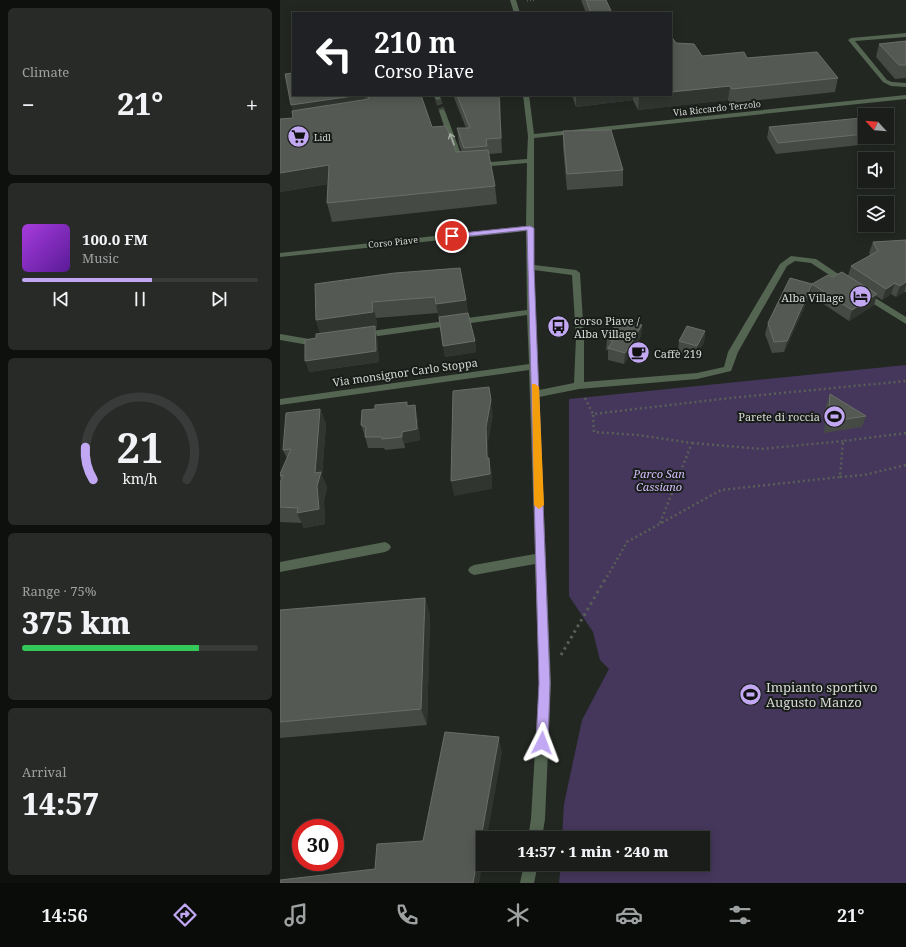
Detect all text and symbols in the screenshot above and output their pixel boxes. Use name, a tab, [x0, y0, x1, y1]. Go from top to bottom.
text: 210 m	[374, 23, 456, 61]
icon: left	[308, 28, 360, 80]
text: Corso Piave	[374, 59, 474, 83]
text: Climate	[22, 63, 69, 81]
text: 21°	[117, 83, 163, 124]
text: −	[22, 89, 35, 119]
text: +	[246, 89, 258, 119]
street label: Via Riccardo Terzolo	[672, 97, 762, 119]
north arrow	[858, 108, 894, 144]
map controls	[858, 108, 894, 232]
supermarket icon: Lidl	[286, 124, 312, 150]
place label: Lidl	[314, 131, 331, 144]
one-way arrow	[447, 133, 455, 145]
button: sound	[858, 152, 894, 188]
button: layers	[858, 196, 894, 232]
pin	[435, 219, 469, 253]
icon: arrive	[441, 225, 463, 247]
text: 100.0 FM	[82, 229, 148, 249]
street label: Corso Piave	[367, 233, 419, 251]
text: Music	[82, 249, 119, 267]
hotel icon: Alba Village	[847, 284, 873, 310]
icon: previous	[50, 288, 72, 310]
icon: pause	[129, 288, 151, 310]
icon: next	[208, 288, 230, 310]
place label: Alba Village	[781, 290, 844, 305]
bus stop icon: corso Piave / Alba Village	[545, 313, 571, 339]
place label: corso Piave / Alba Village	[574, 313, 641, 341]
cafe icon: Caffè 219	[626, 340, 652, 366]
place label: Caffè 219	[654, 346, 702, 361]
street label: Via monsignor Carlo Stoppa	[331, 354, 479, 390]
sports icon: Parete di roccia	[822, 403, 848, 429]
place label: Parete di roccia	[738, 409, 820, 424]
text: 21	[116, 418, 164, 474]
park label: Parco San Cassiano	[632, 466, 685, 494]
text: km/h	[122, 468, 158, 487]
text: Range · 75%	[22, 582, 96, 600]
text: 375 km	[22, 602, 131, 643]
place label: Impianto sportivo Augusto Manzo	[766, 678, 878, 711]
sports icon: Impianto sportivo Augusto Manzo	[738, 681, 764, 707]
position arrow	[521, 722, 563, 764]
text: Arrival	[22, 763, 66, 781]
text: 14:57	[22, 783, 99, 824]
speed limit sign: 30	[292, 819, 344, 871]
text: 14:57 · 1 min · 240 m	[517, 841, 669, 861]
icon: directions	[171, 901, 199, 929]
icon: music	[282, 901, 310, 929]
icon: phone	[393, 901, 421, 929]
icon: climate	[504, 901, 532, 929]
icon: car	[615, 901, 643, 929]
icon: filters	[726, 901, 754, 929]
text: 14:56	[42, 903, 88, 927]
text: 21°	[837, 903, 864, 927]

